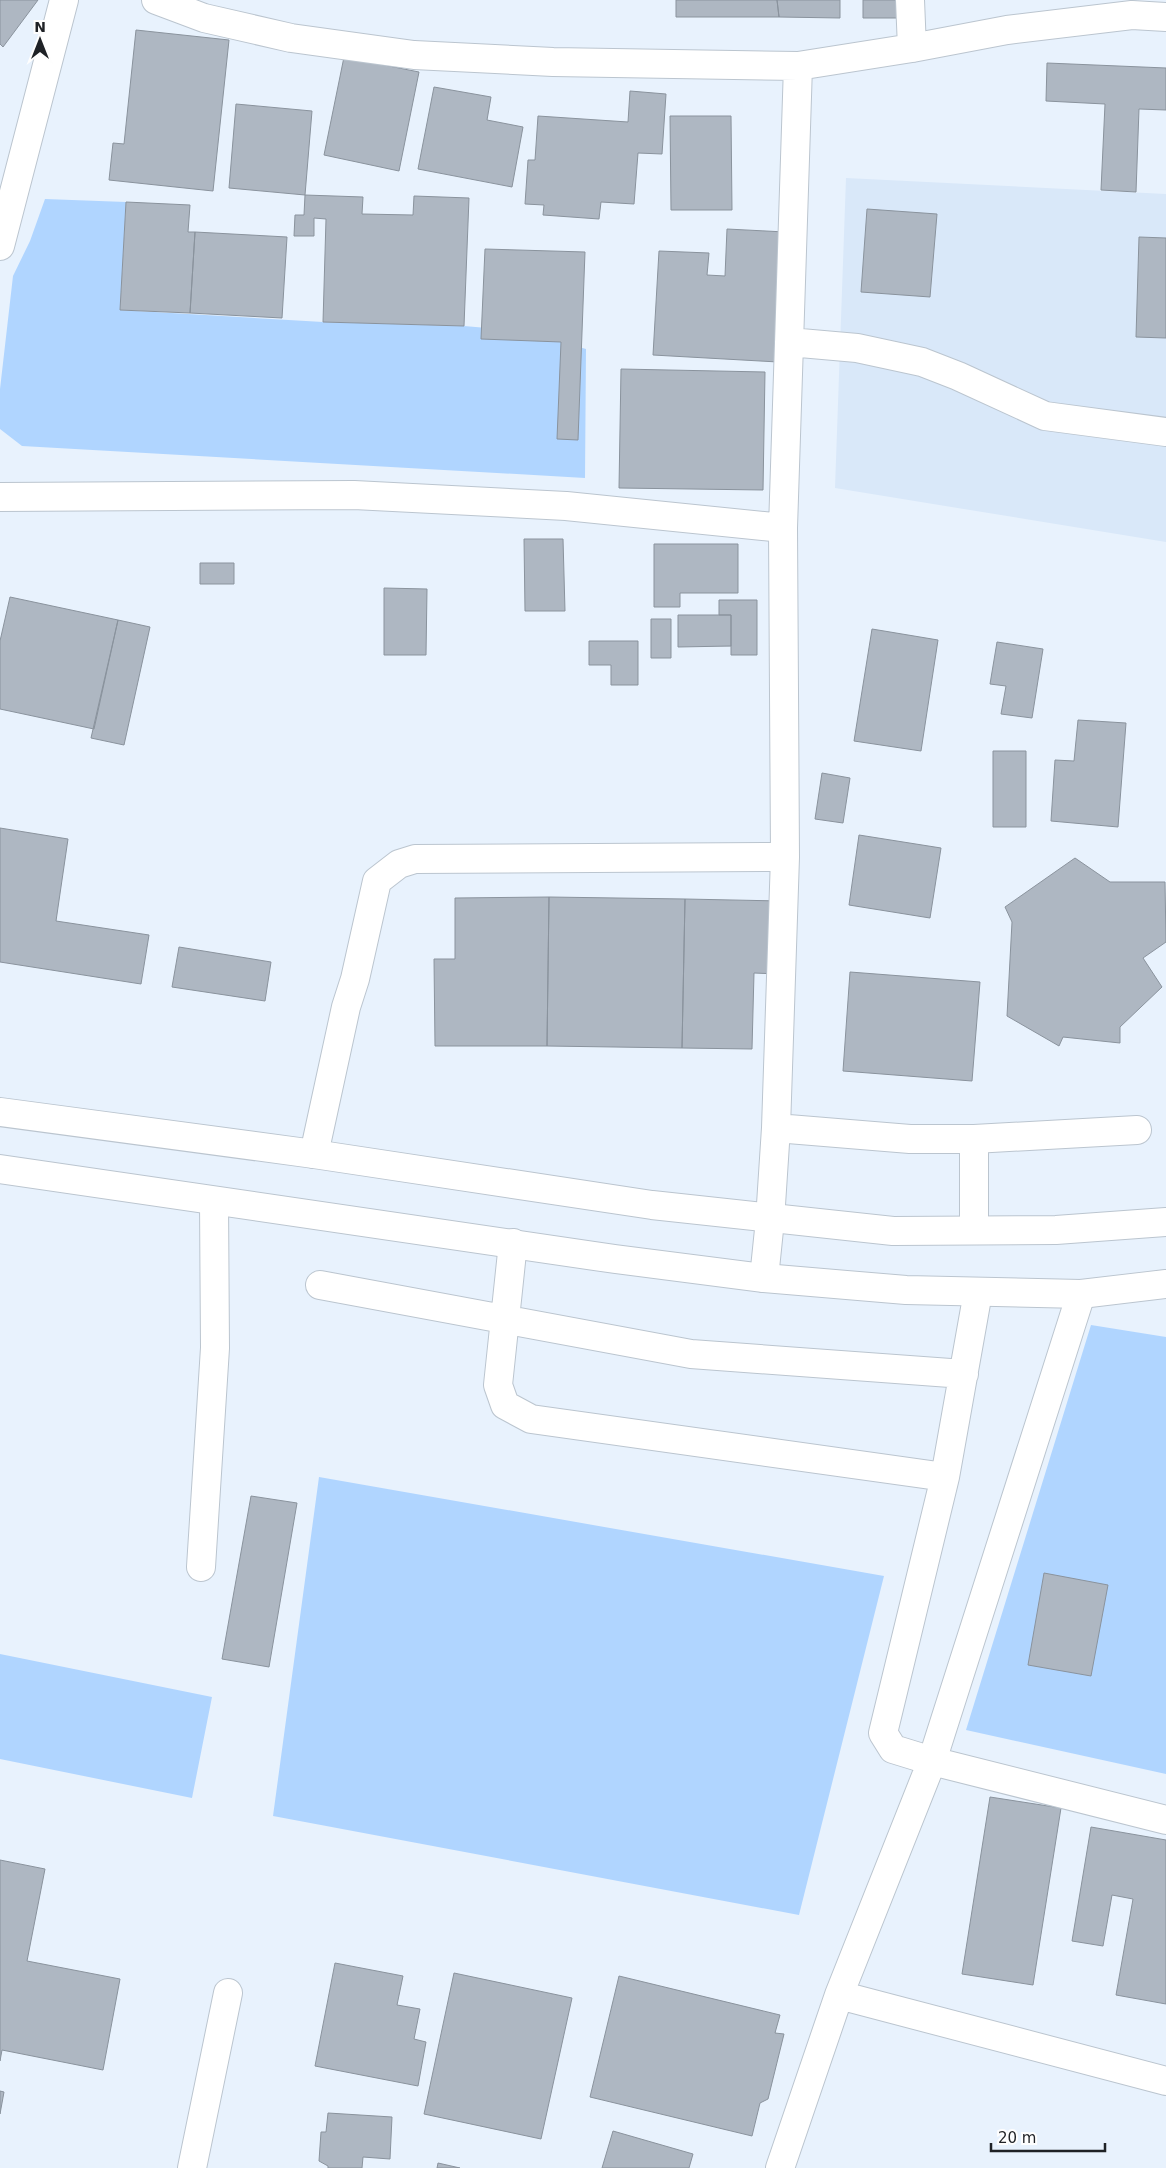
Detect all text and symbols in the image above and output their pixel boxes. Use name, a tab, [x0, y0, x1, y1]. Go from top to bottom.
north arrow	[15, 15, 65, 65]
text: N	[34, 19, 46, 35]
scale bar	[991, 2120, 1105, 2152]
text: 20 m	[998, 2129, 1036, 2147]

